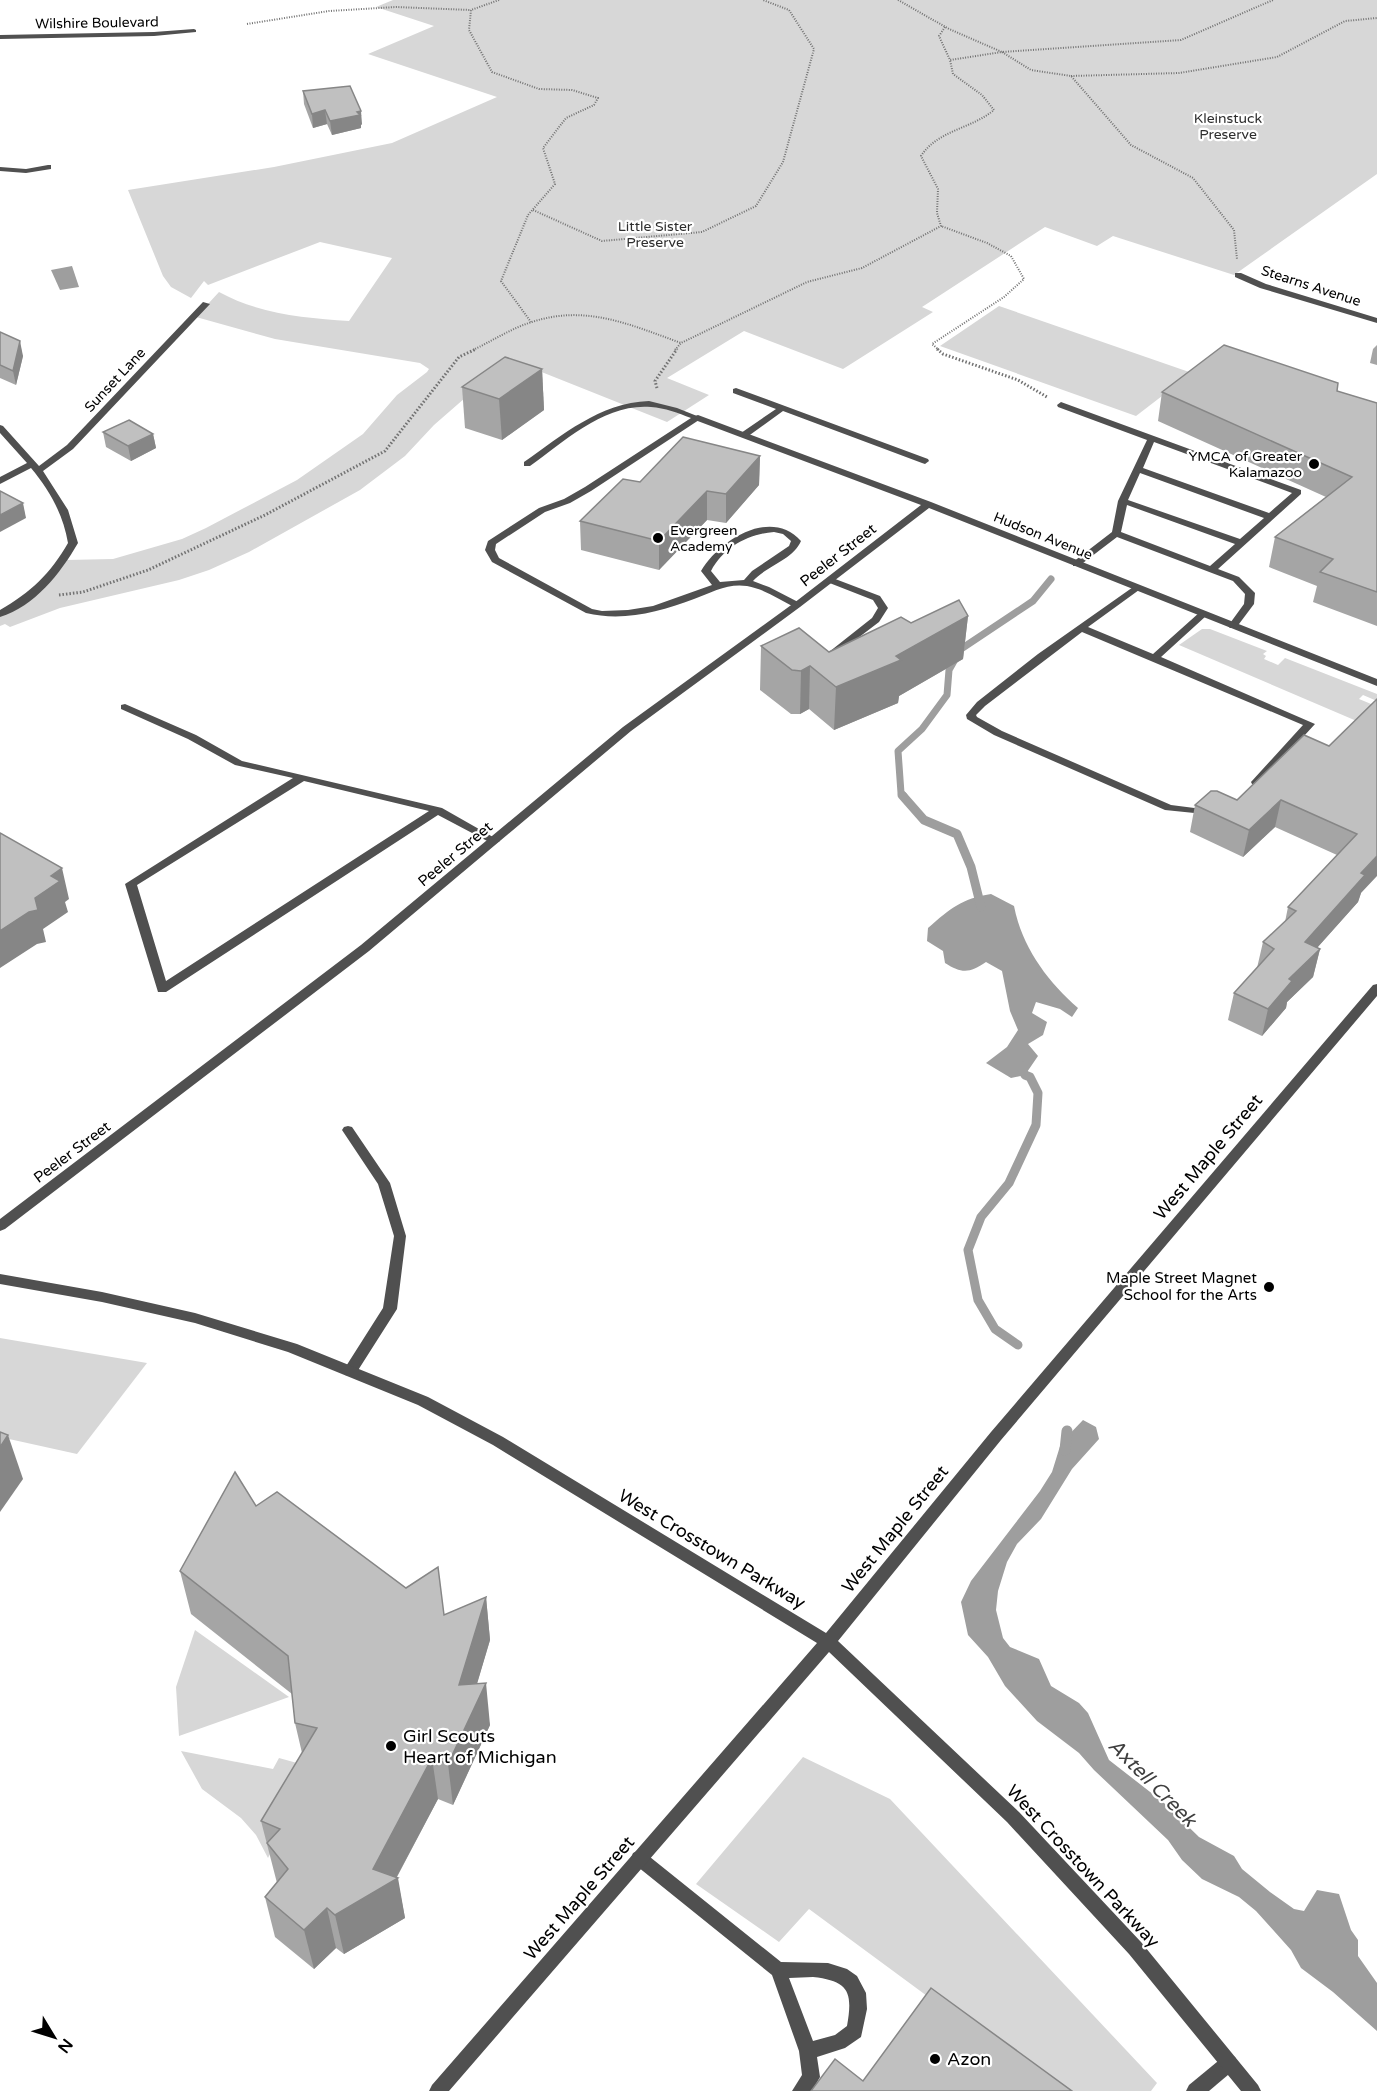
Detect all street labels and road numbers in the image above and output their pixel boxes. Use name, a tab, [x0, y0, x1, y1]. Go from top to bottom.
street label: Wilshire Boulevard	[35, 13, 159, 33]
street label: Stearns Avenue	[1259, 262, 1363, 310]
street label: Sunset Lane	[81, 344, 149, 416]
street label: Hudson Avenue	[991, 508, 1095, 564]
street label: Peeler Street	[796, 520, 880, 590]
street label: Peeler Street	[414, 817, 496, 890]
street label: West Maple Street	[1149, 1090, 1267, 1224]
street label: Peeler Street	[30, 1117, 114, 1187]
street label: West Maple Street	[837, 1461, 953, 1597]
street label: West Crosstown Parkway	[614, 1484, 810, 1614]
street label: West Crosstown Parkway	[1002, 1780, 1164, 1952]
street label: West Maple Street	[519, 1831, 639, 1965]

